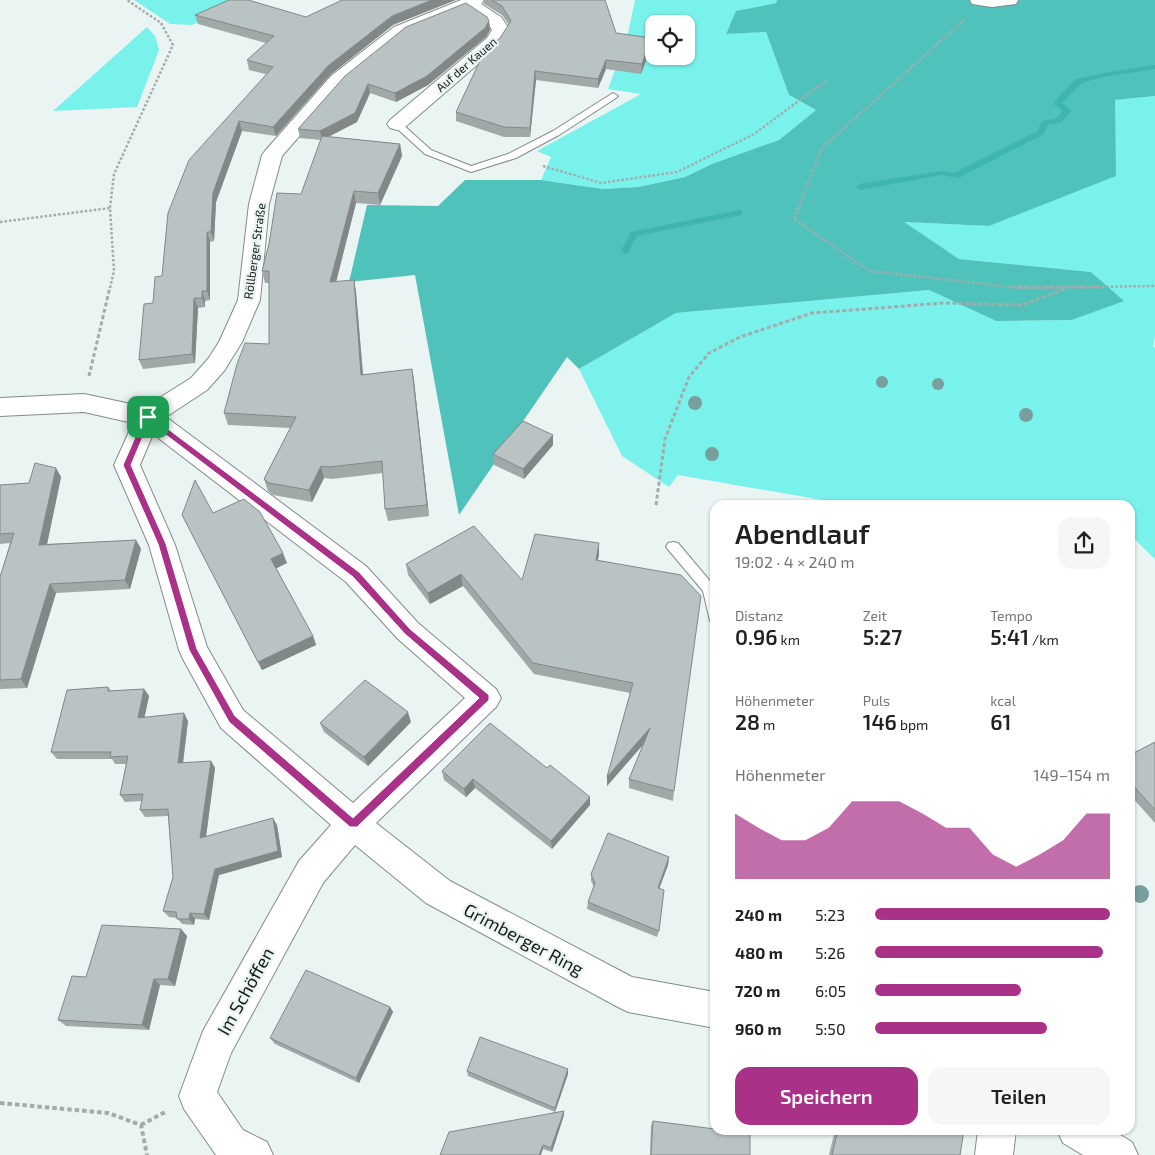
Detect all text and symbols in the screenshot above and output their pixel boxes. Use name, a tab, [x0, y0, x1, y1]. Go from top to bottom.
map controls	[645, 15, 695, 65]
button: locate	[645, 15, 695, 65]
street label: Auf der Kauen	[433, 34, 499, 94]
street label: Röllberger Straße	[240, 202, 268, 300]
pin	[127, 396, 169, 438]
icon: arrive	[134, 403, 162, 431]
text: Abendlauf	[735, 516, 870, 550]
button: share	[1058, 517, 1110, 569]
text: 19:02 · 4 × 240 m	[735, 552, 855, 571]
text: Distanz	[735, 607, 783, 624]
text: Zeit	[863, 607, 887, 624]
text: Tempo	[990, 607, 1033, 624]
text: 0.96	[735, 624, 777, 649]
text: 5:27	[863, 624, 902, 649]
text: 5:41	[990, 624, 1029, 649]
text: km	[777, 631, 800, 648]
text: /km	[1029, 631, 1059, 648]
text: Höhenmeter	[735, 692, 814, 709]
text: Puls	[863, 692, 890, 709]
text: kcal	[990, 692, 1016, 709]
text: 28	[735, 709, 760, 734]
text: 146	[863, 709, 897, 734]
text: 61	[990, 709, 1011, 734]
text: m	[760, 716, 775, 733]
text: bpm	[897, 716, 928, 733]
text: Höhenmeter	[735, 765, 826, 784]
text: 149–154 m	[1033, 765, 1110, 784]
street label: Grimberger Ring	[460, 898, 588, 980]
text: 240 m	[735, 905, 782, 924]
text: 5:23	[815, 905, 845, 924]
street label: Im Schöffen	[212, 943, 278, 1039]
text: 480 m	[735, 943, 783, 962]
text: 5:26	[815, 943, 846, 962]
text: 720 m	[735, 981, 780, 1000]
text: 6:05	[815, 981, 846, 1000]
text: 960 m	[735, 1019, 782, 1038]
text: 5:50	[815, 1019, 846, 1038]
button: Speichern	[735, 1067, 918, 1125]
button: Teilen	[928, 1067, 1110, 1125]

